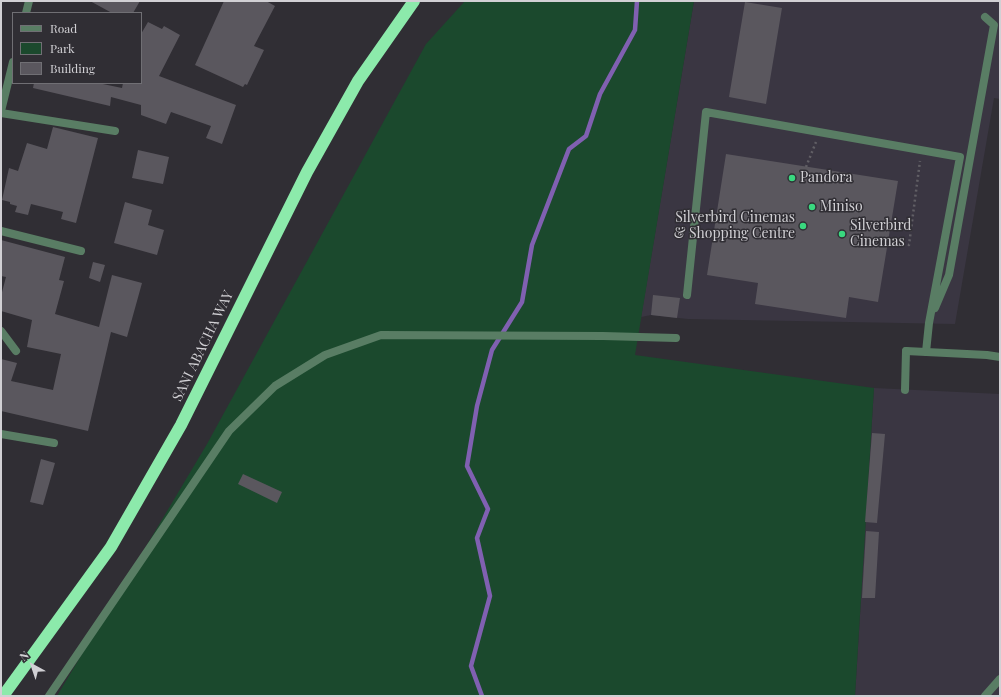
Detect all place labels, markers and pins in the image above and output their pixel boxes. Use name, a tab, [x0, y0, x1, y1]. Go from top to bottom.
place label: Pandora	[800, 170, 852, 186]
marker: Pandora	[787, 173, 797, 183]
place label: Miniso	[820, 199, 863, 215]
marker: Miniso	[807, 202, 817, 212]
place label: Silverbird Cinemas & Shopping Centre	[674, 210, 795, 242]
place label: Silverbird Cinemas	[850, 218, 911, 250]
marker: Silverbird Cinemas & Shopping Centre	[798, 221, 808, 231]
marker: Silverbird Cinemas	[837, 229, 847, 239]

